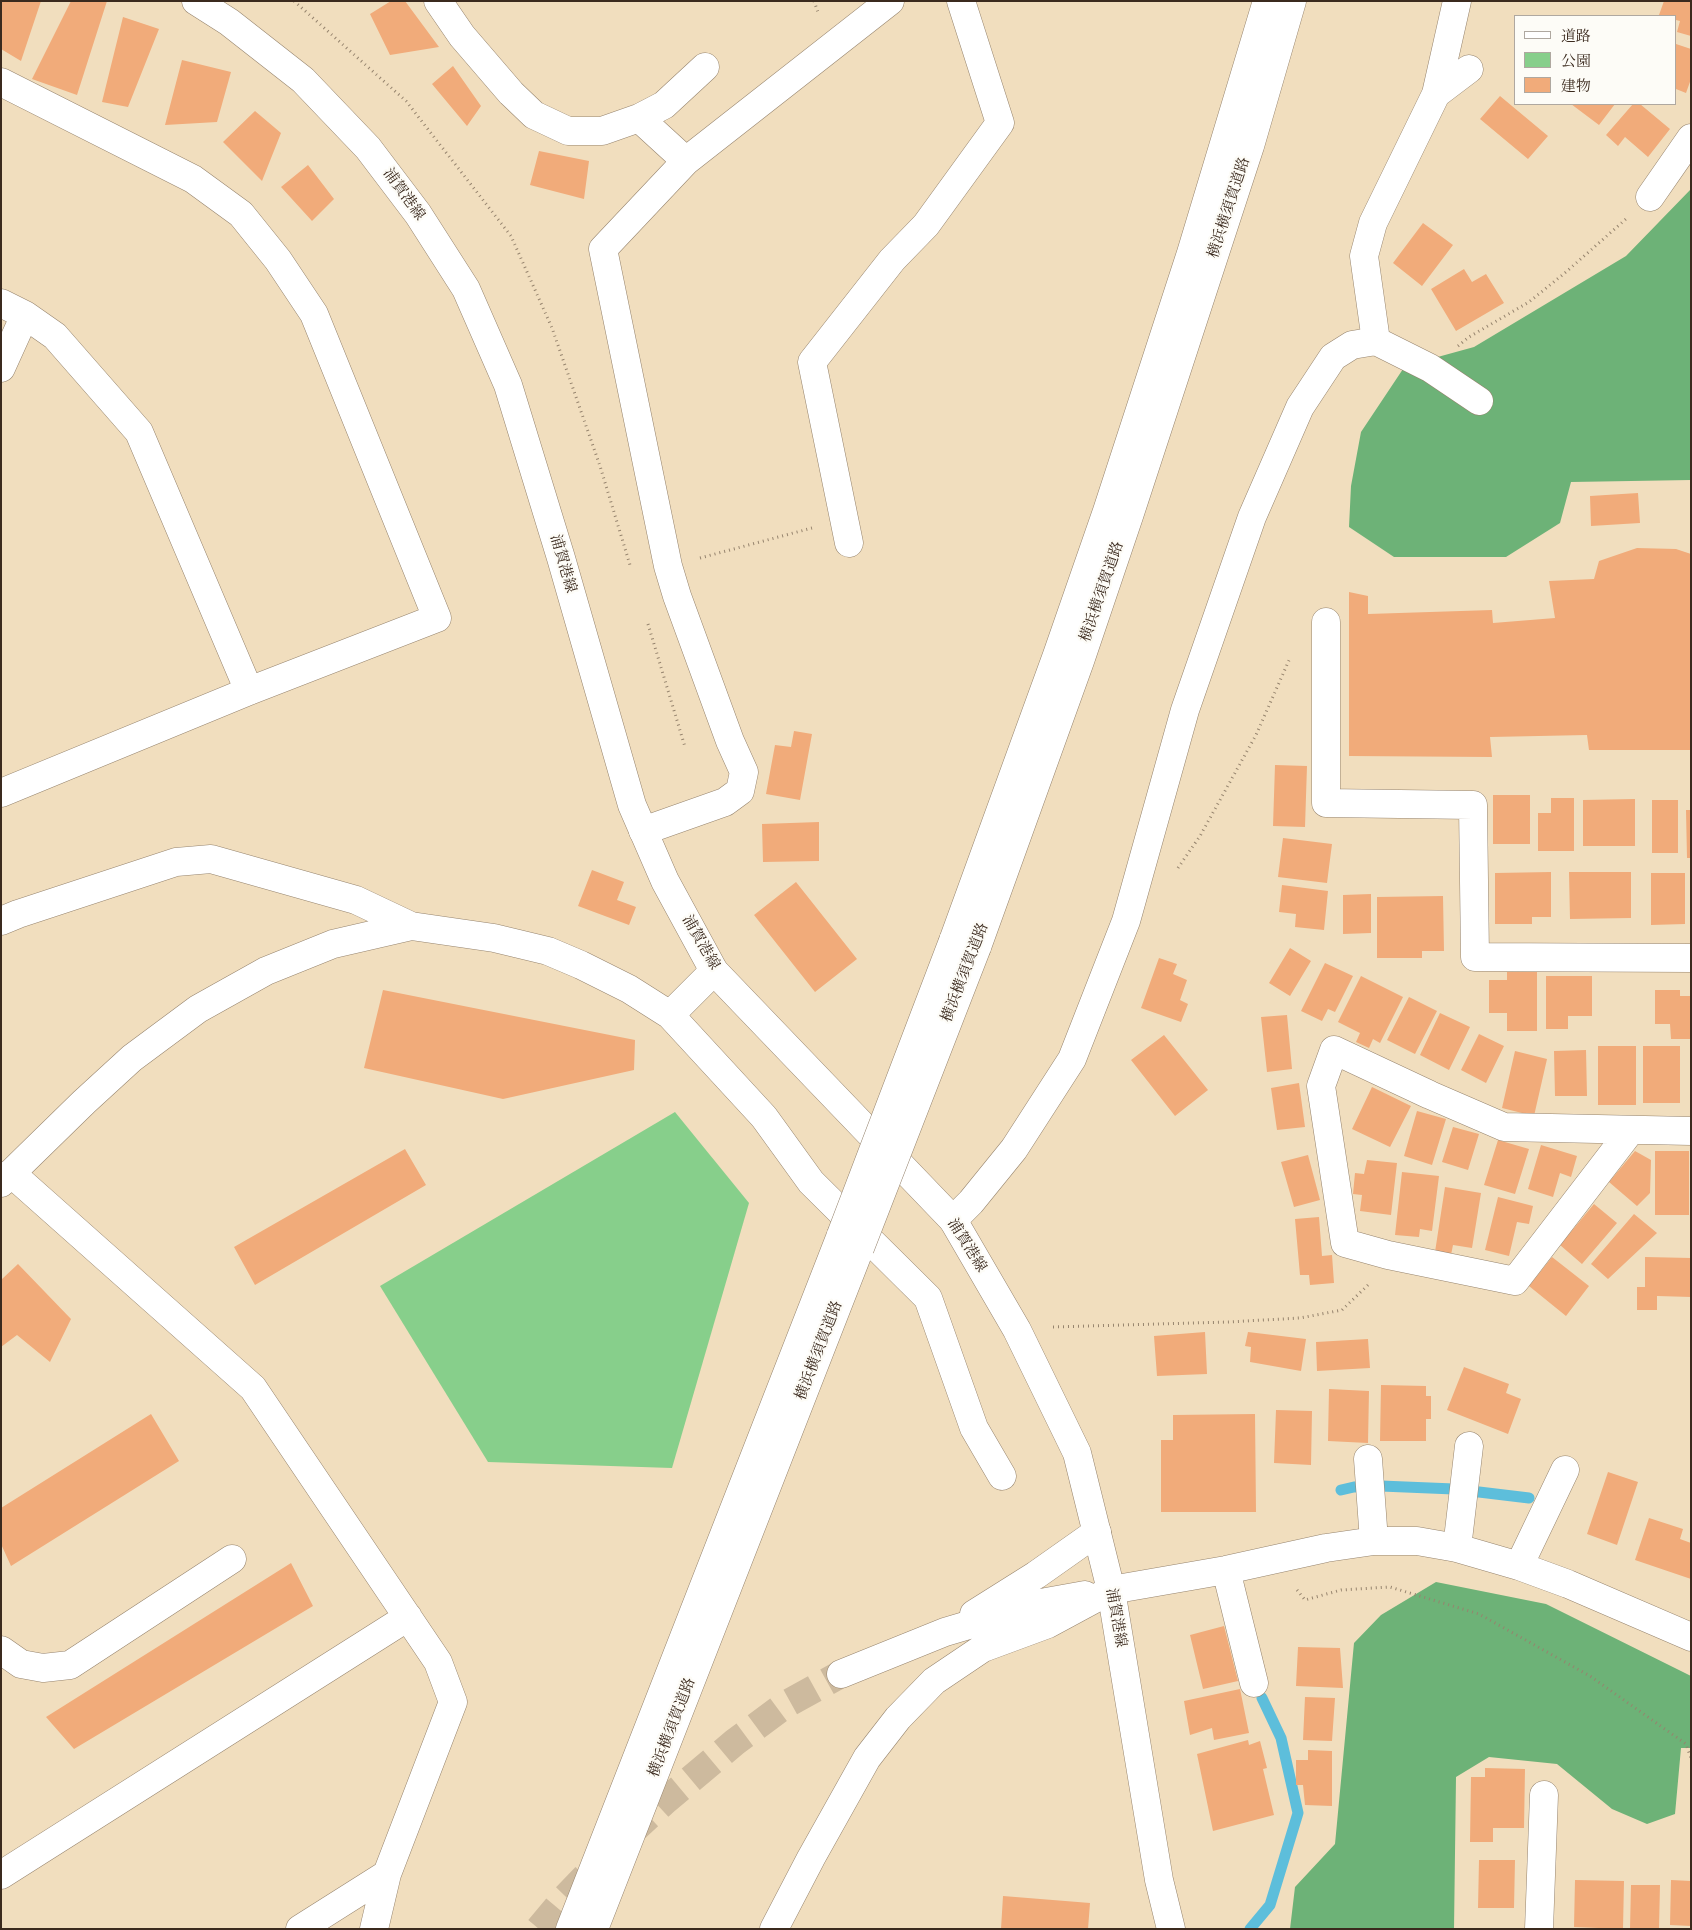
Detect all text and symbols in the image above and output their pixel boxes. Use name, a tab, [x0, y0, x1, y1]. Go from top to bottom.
legend	[1514, 15, 1677, 105]
text: 道路	[1561, 27, 1591, 46]
text: 公園	[1561, 52, 1591, 71]
text: 建物	[1561, 77, 1591, 96]
street label: 横浜横須賀道路	[1205, 155, 1255, 261]
street label: 浦賀港線	[378, 165, 428, 225]
street label: 浦賀港線	[545, 533, 579, 595]
street label: 横浜横須賀道路	[1077, 539, 1129, 645]
street label: 浦賀港線	[677, 913, 723, 973]
street label: 横浜横須賀道路	[939, 921, 993, 1025]
street label: 浦賀港線	[942, 1216, 990, 1276]
street label: 横浜横須賀道路	[793, 1299, 847, 1403]
street label: 浦賀港線	[1101, 1587, 1129, 1649]
street label: 横浜横須賀道路	[646, 1676, 700, 1780]

